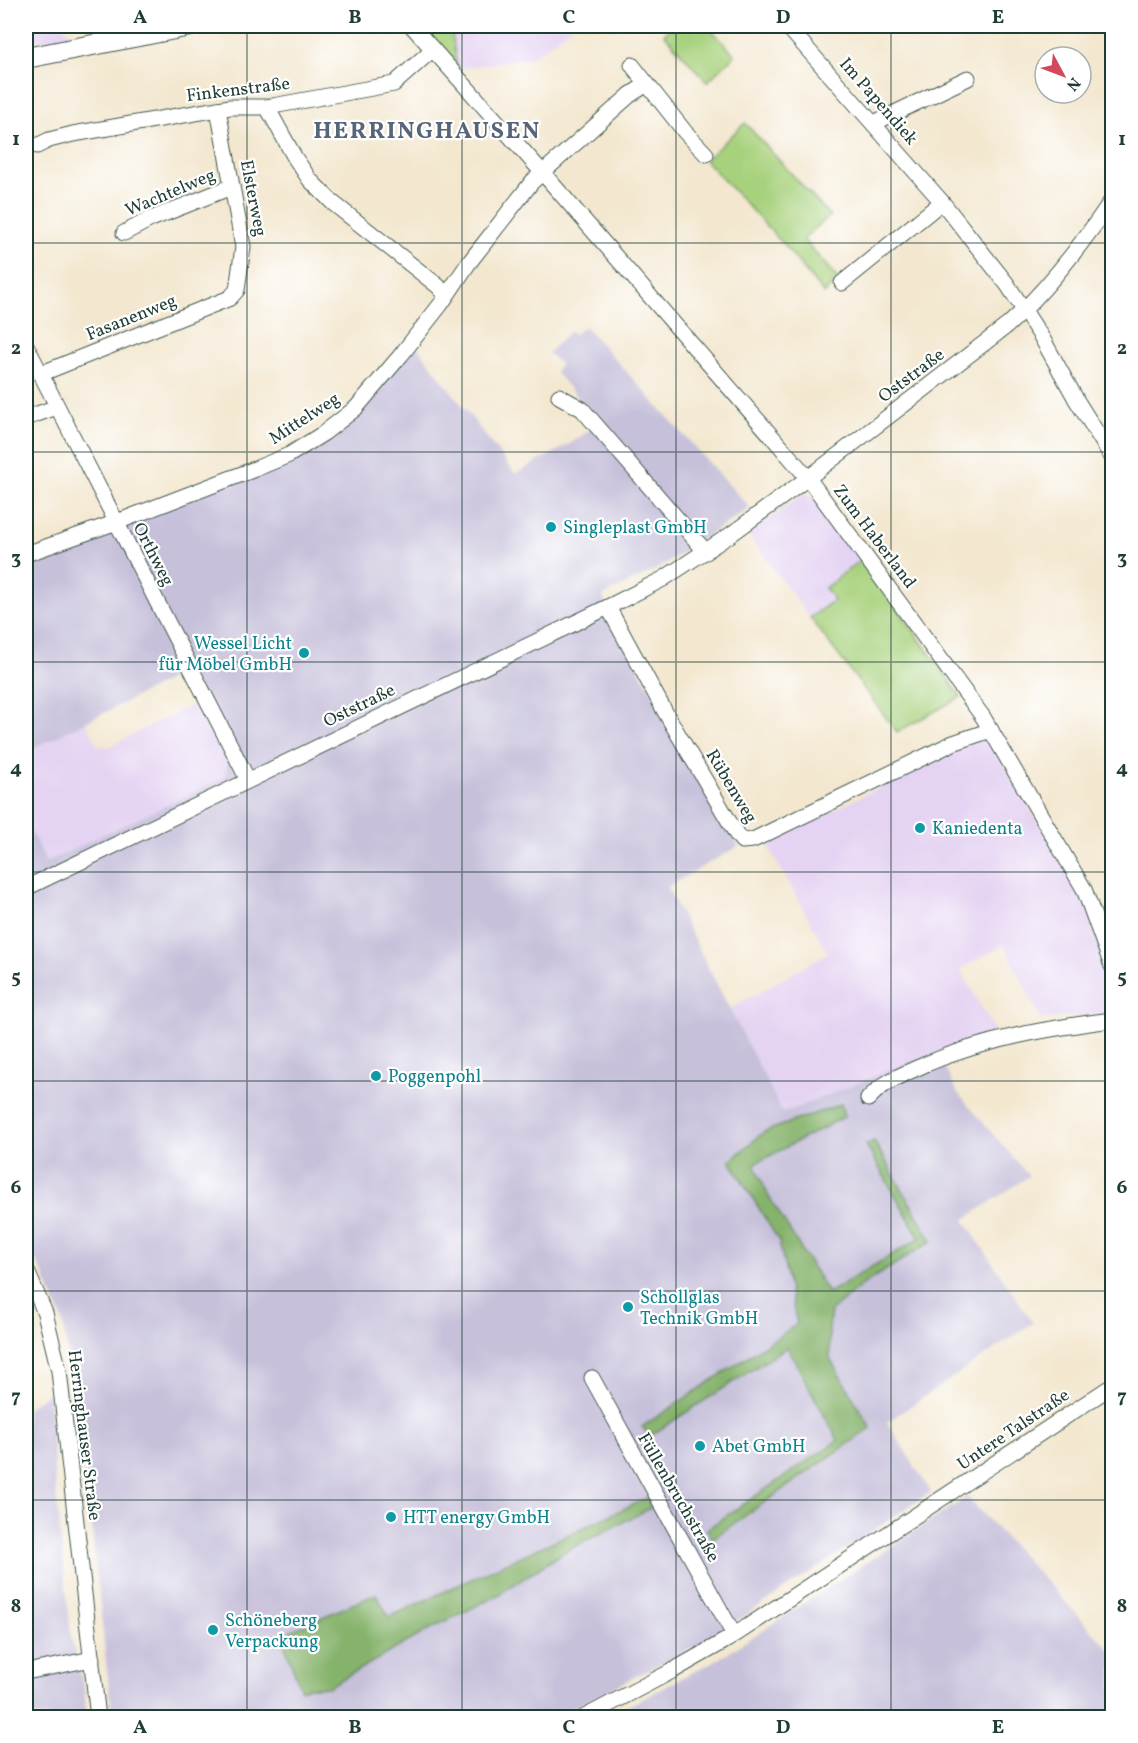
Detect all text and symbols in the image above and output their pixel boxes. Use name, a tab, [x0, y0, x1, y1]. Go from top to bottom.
text: A	[133, 4, 147, 32]
text: B	[348, 4, 362, 32]
text: C	[563, 4, 576, 32]
text: D	[776, 4, 790, 32]
text: E	[992, 4, 1004, 32]
north arrow	[1033, 45, 1093, 105]
street label: Im Papendiek	[833, 53, 923, 151]
street label: Finkenstraße	[185, 72, 292, 109]
text: N	[1060, 72, 1085, 95]
district label: HERRINGHAUSEN	[313, 115, 541, 149]
text: 1	[12, 126, 20, 154]
text: 1	[1118, 126, 1126, 154]
street label: Elsterweg	[233, 158, 272, 239]
street label: Wachtelweg	[122, 163, 219, 224]
street label: Fasanenweg	[83, 289, 181, 348]
text: 2	[11, 335, 21, 363]
text: 2	[1117, 335, 1127, 363]
street label: Oststraße	[874, 343, 950, 409]
street label: Mittelweg	[265, 387, 345, 451]
street label: Zum Haberland	[826, 480, 921, 594]
place label: Singleplast GmbH	[563, 516, 707, 541]
street label: Orthweg	[126, 518, 179, 591]
marker: Singleplast GmbH	[544, 520, 558, 534]
text: 3	[11, 545, 21, 573]
text: 3	[1117, 545, 1127, 573]
place label: Wessel Licht für Möbel GmbH	[159, 632, 292, 678]
marker: Wessel Licht für Möbel GmbH	[297, 646, 311, 660]
street label: Oststraße	[320, 678, 400, 734]
street label: Rübenweg	[699, 745, 763, 829]
text: 4	[10, 755, 22, 783]
text: 4	[1116, 755, 1128, 783]
place label: Kaniedenta	[932, 817, 1023, 842]
marker: Kaniedenta	[913, 821, 927, 835]
text: 5	[11, 964, 21, 992]
text: 5	[1117, 964, 1127, 992]
place label: Poggenpohl	[388, 1065, 481, 1090]
marker: Poggenpohl	[369, 1069, 383, 1083]
text: 6	[11, 1174, 22, 1202]
text: 6	[1117, 1174, 1128, 1202]
place label: Schollglas Technik GmbH	[640, 1286, 758, 1332]
marker: Schollglas Technik GmbH	[621, 1300, 635, 1314]
street label: Herringhauser Straße	[61, 1348, 106, 1522]
text: 7	[11, 1383, 21, 1411]
street label: Untere Talstraße	[953, 1383, 1075, 1477]
text: 7	[1117, 1383, 1127, 1411]
street label: Füllenbruchstraße	[630, 1428, 725, 1567]
place label: Abet GmbH	[712, 1435, 805, 1460]
marker: Abet GmbH	[693, 1439, 707, 1453]
place label: HTT energy GmbH	[403, 1506, 550, 1531]
marker: HTT energy GmbH	[384, 1510, 398, 1524]
text: 8	[11, 1593, 21, 1621]
text: 8	[1117, 1593, 1127, 1621]
place label: Schöneberg Verpackung	[225, 1609, 319, 1655]
marker: Schöneberg Verpackung	[206, 1623, 220, 1637]
text: A	[133, 1714, 147, 1742]
text: B	[348, 1714, 362, 1742]
text: C	[563, 1714, 576, 1742]
text: D	[776, 1714, 790, 1742]
text: E	[992, 1714, 1004, 1742]

